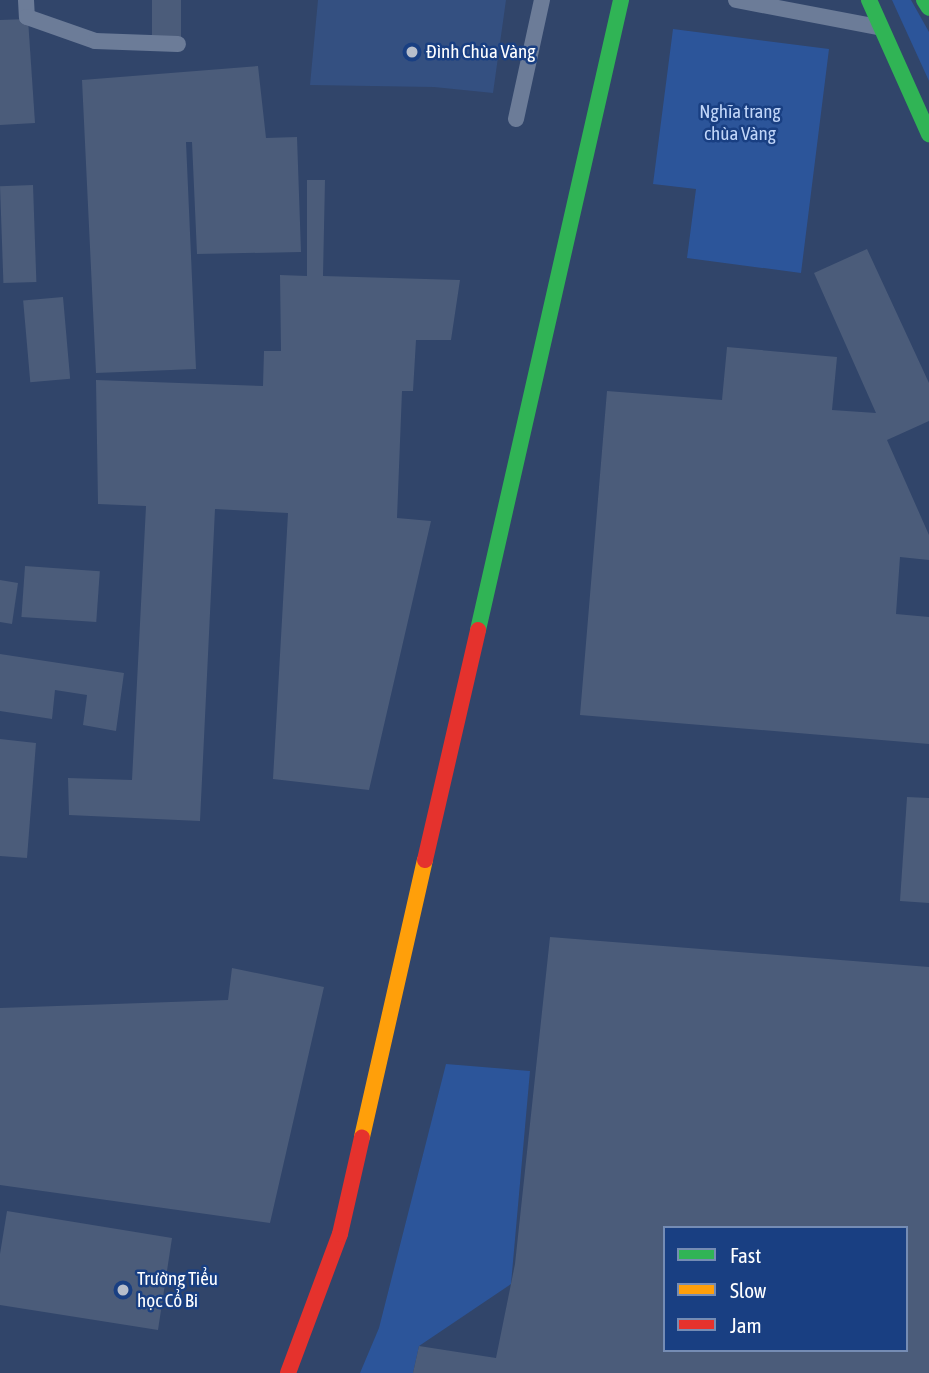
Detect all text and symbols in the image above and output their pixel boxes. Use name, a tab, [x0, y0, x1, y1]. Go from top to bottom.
place label: Đình Chùa Vàng	[426, 41, 535, 63]
marker: Đình Chùa Vàng	[404, 44, 420, 60]
park label: Nghĩa trang chùa Vàng	[699, 101, 781, 145]
legend	[663, 1226, 908, 1352]
text: Fast	[730, 1243, 761, 1267]
place label: Trường Tiểu học Cổ Bi	[137, 1268, 218, 1312]
text: Slow	[730, 1278, 766, 1302]
marker: Trường Tiểu học Cổ Bi	[115, 1282, 131, 1298]
text: Jam	[730, 1313, 762, 1337]

